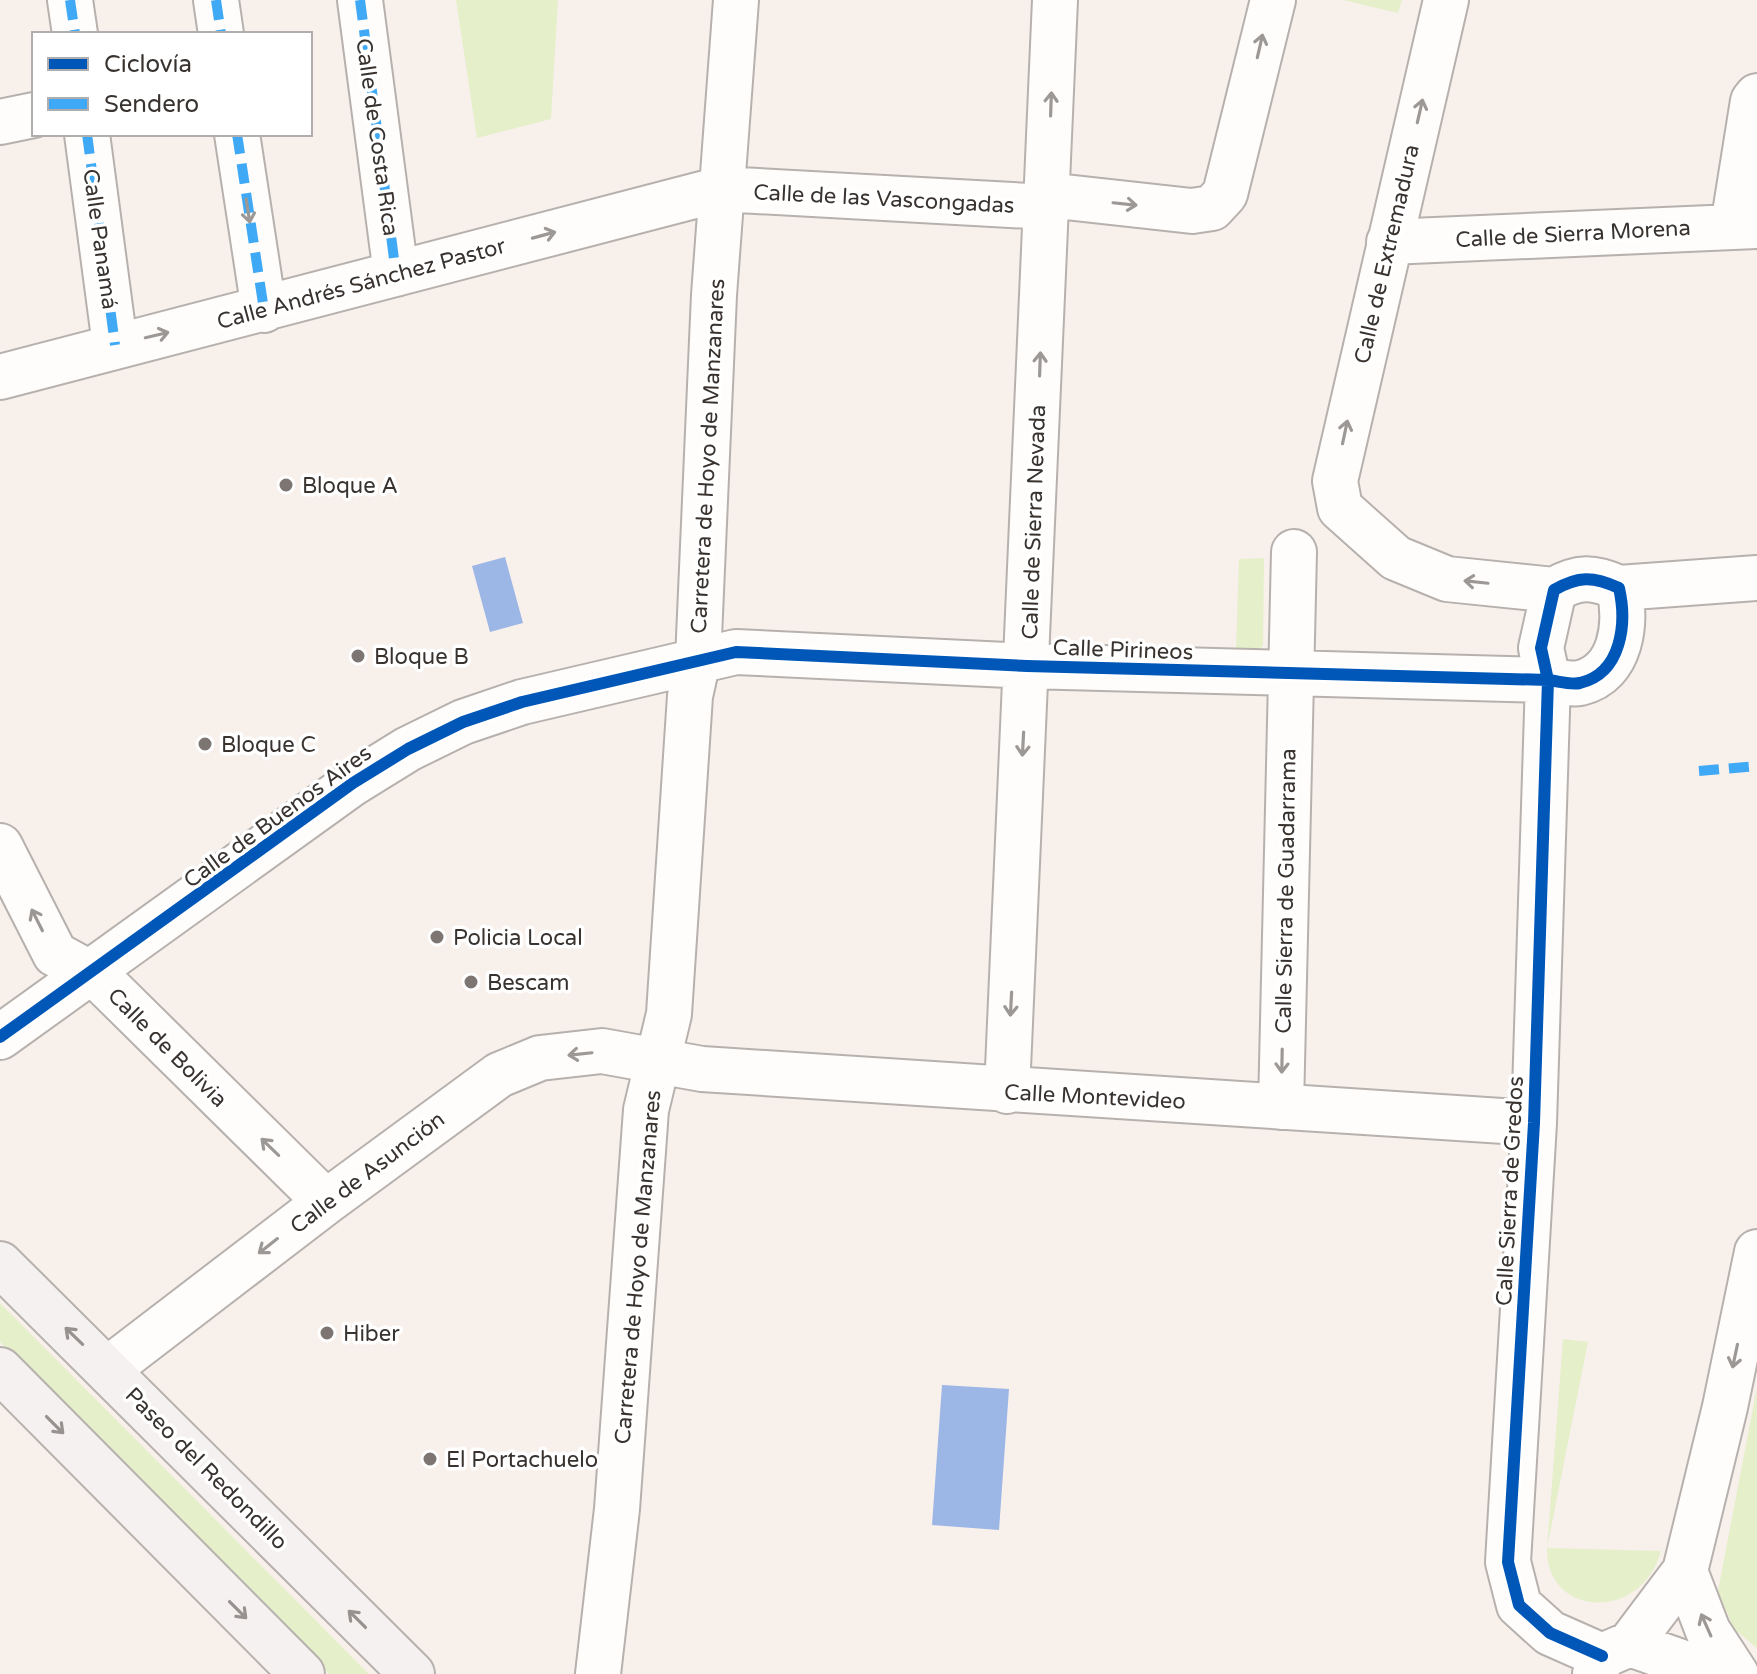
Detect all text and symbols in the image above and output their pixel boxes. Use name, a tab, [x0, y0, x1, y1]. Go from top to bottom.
legend	[32, 32, 312, 136]
one-way arrow	[1253, 33, 1268, 59]
street label: Calle de Costa Rica	[350, 37, 404, 238]
text: Ciclovía	[104, 50, 192, 79]
text: Sendero	[104, 90, 199, 119]
one-way arrow	[1044, 91, 1059, 118]
one-way arrow	[1413, 99, 1428, 124]
street label: Calle de Extremadura	[1349, 142, 1425, 366]
street label: Calle Panamá	[77, 167, 123, 311]
street label: Calle de las Vascongadas	[753, 179, 1015, 219]
one-way arrow	[1111, 196, 1137, 211]
one-way arrow	[242, 198, 257, 223]
street label: Calle de Sierra Morena	[1455, 215, 1691, 253]
one-way arrow	[530, 227, 556, 242]
street label: Calle Andrés Sánchez Pastor	[214, 233, 509, 335]
street label: Carretera de Hoyo de Manzanares	[686, 278, 730, 634]
one-way arrow	[143, 327, 169, 342]
one-way arrow	[1033, 351, 1048, 378]
street label: Calle de Sierra Nevada	[1017, 404, 1051, 640]
one-way arrow	[1338, 420, 1353, 445]
place label: Bloque A	[302, 473, 398, 499]
marker: Bloque A	[277, 476, 295, 494]
one-way arrow	[1463, 574, 1490, 589]
street label: Calle Pirineos	[1052, 635, 1194, 665]
place label: Bloque B	[374, 644, 469, 670]
marker: Bloque B	[349, 647, 367, 665]
one-way arrow	[1016, 730, 1031, 757]
place label: Bloque C	[221, 732, 316, 758]
marker: Bloque C	[196, 735, 214, 753]
street label: Calle de Buenos Aires	[179, 740, 377, 894]
street label: Calle Sierra de Guadarrama	[1271, 748, 1301, 1034]
one-way arrow	[29, 908, 45, 932]
place label: Policia Local	[453, 925, 583, 951]
marker: Policia Local	[428, 928, 446, 946]
place label: Bescam	[487, 970, 569, 996]
marker: Bescam	[462, 973, 480, 991]
street label: Calle de Bolivia	[102, 983, 232, 1113]
one-way arrow	[1003, 990, 1018, 1017]
one-way arrow	[567, 1046, 594, 1061]
one-way arrow	[1275, 1047, 1290, 1074]
street label: Calle Sierra de Gredos	[1491, 1075, 1529, 1307]
street label: Calle Montevideo	[1004, 1079, 1186, 1115]
street label: Carretera de Hoyo de Manzanares	[610, 1089, 666, 1445]
street label: Calle de Asunción	[285, 1106, 450, 1239]
one-way arrow	[261, 1138, 280, 1157]
one-way arrow	[258, 1238, 279, 1255]
place label: Hiber	[343, 1321, 400, 1347]
marker: Hiber	[318, 1324, 336, 1342]
one-way arrow	[64, 1326, 84, 1345]
one-way arrow	[1727, 1343, 1742, 1368]
street label: Paseo del Redondillo	[120, 1382, 293, 1555]
one-way arrow	[45, 1416, 65, 1435]
place label: El Portachuelo	[446, 1447, 598, 1473]
marker: El Portachuelo	[421, 1450, 439, 1468]
one-way arrow	[228, 1600, 247, 1619]
one-way arrow	[347, 1609, 366, 1629]
one-way arrow	[1698, 1613, 1713, 1637]

